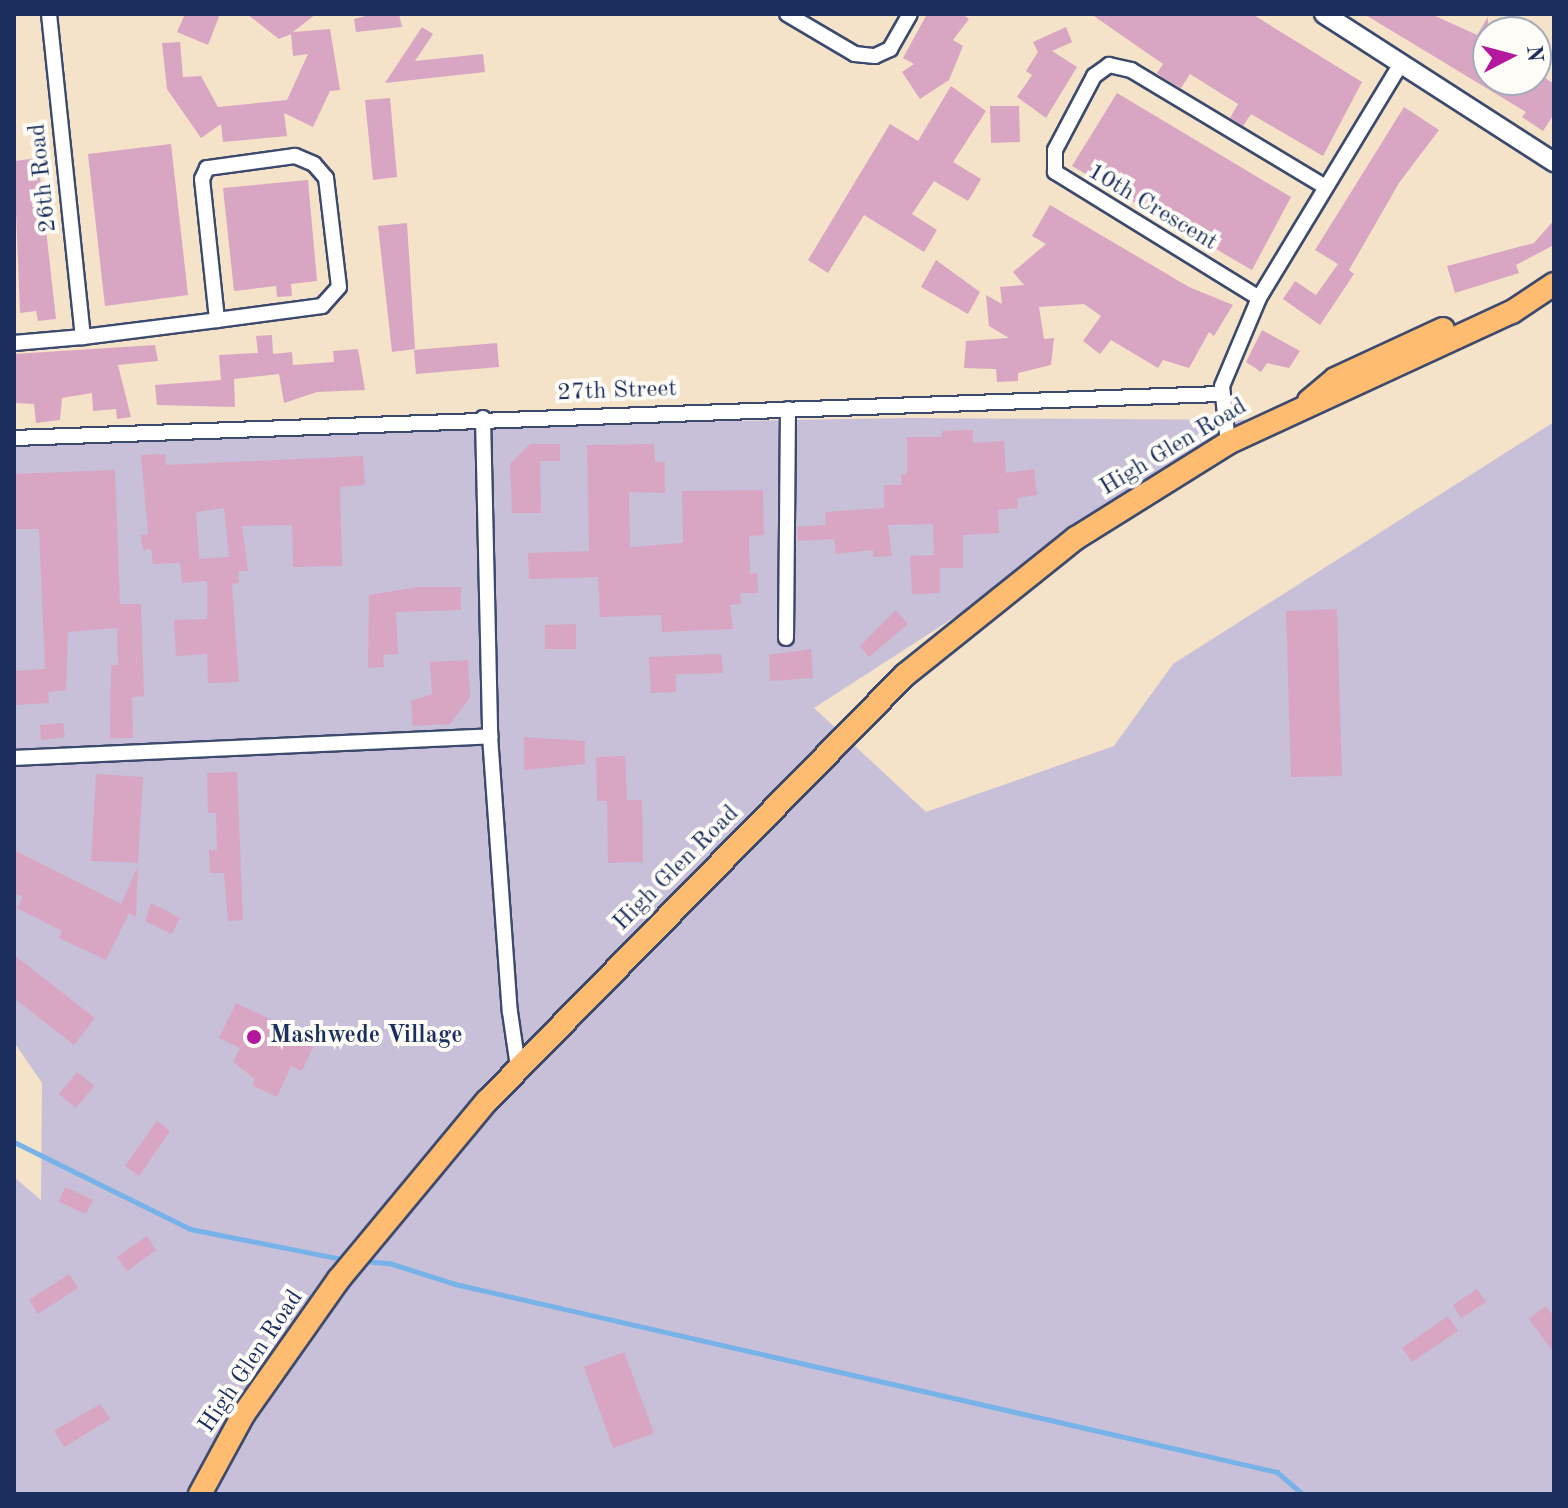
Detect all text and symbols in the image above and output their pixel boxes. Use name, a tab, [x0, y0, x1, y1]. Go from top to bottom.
north arrow	[1472, 16, 1552, 96]
text: N	[1522, 44, 1546, 63]
street label: 26th Road	[24, 122, 64, 234]
street label: 10th Crescent	[1082, 158, 1222, 258]
street label: 27th Street	[557, 376, 677, 408]
street label: High Glen Road	[1095, 393, 1253, 503]
street label: High Glen Road	[608, 800, 746, 938]
place label: Mashwede Village	[270, 1023, 463, 1051]
marker: Mashwede Village	[245, 1028, 263, 1046]
street label: High Glen Road	[194, 1285, 310, 1439]

